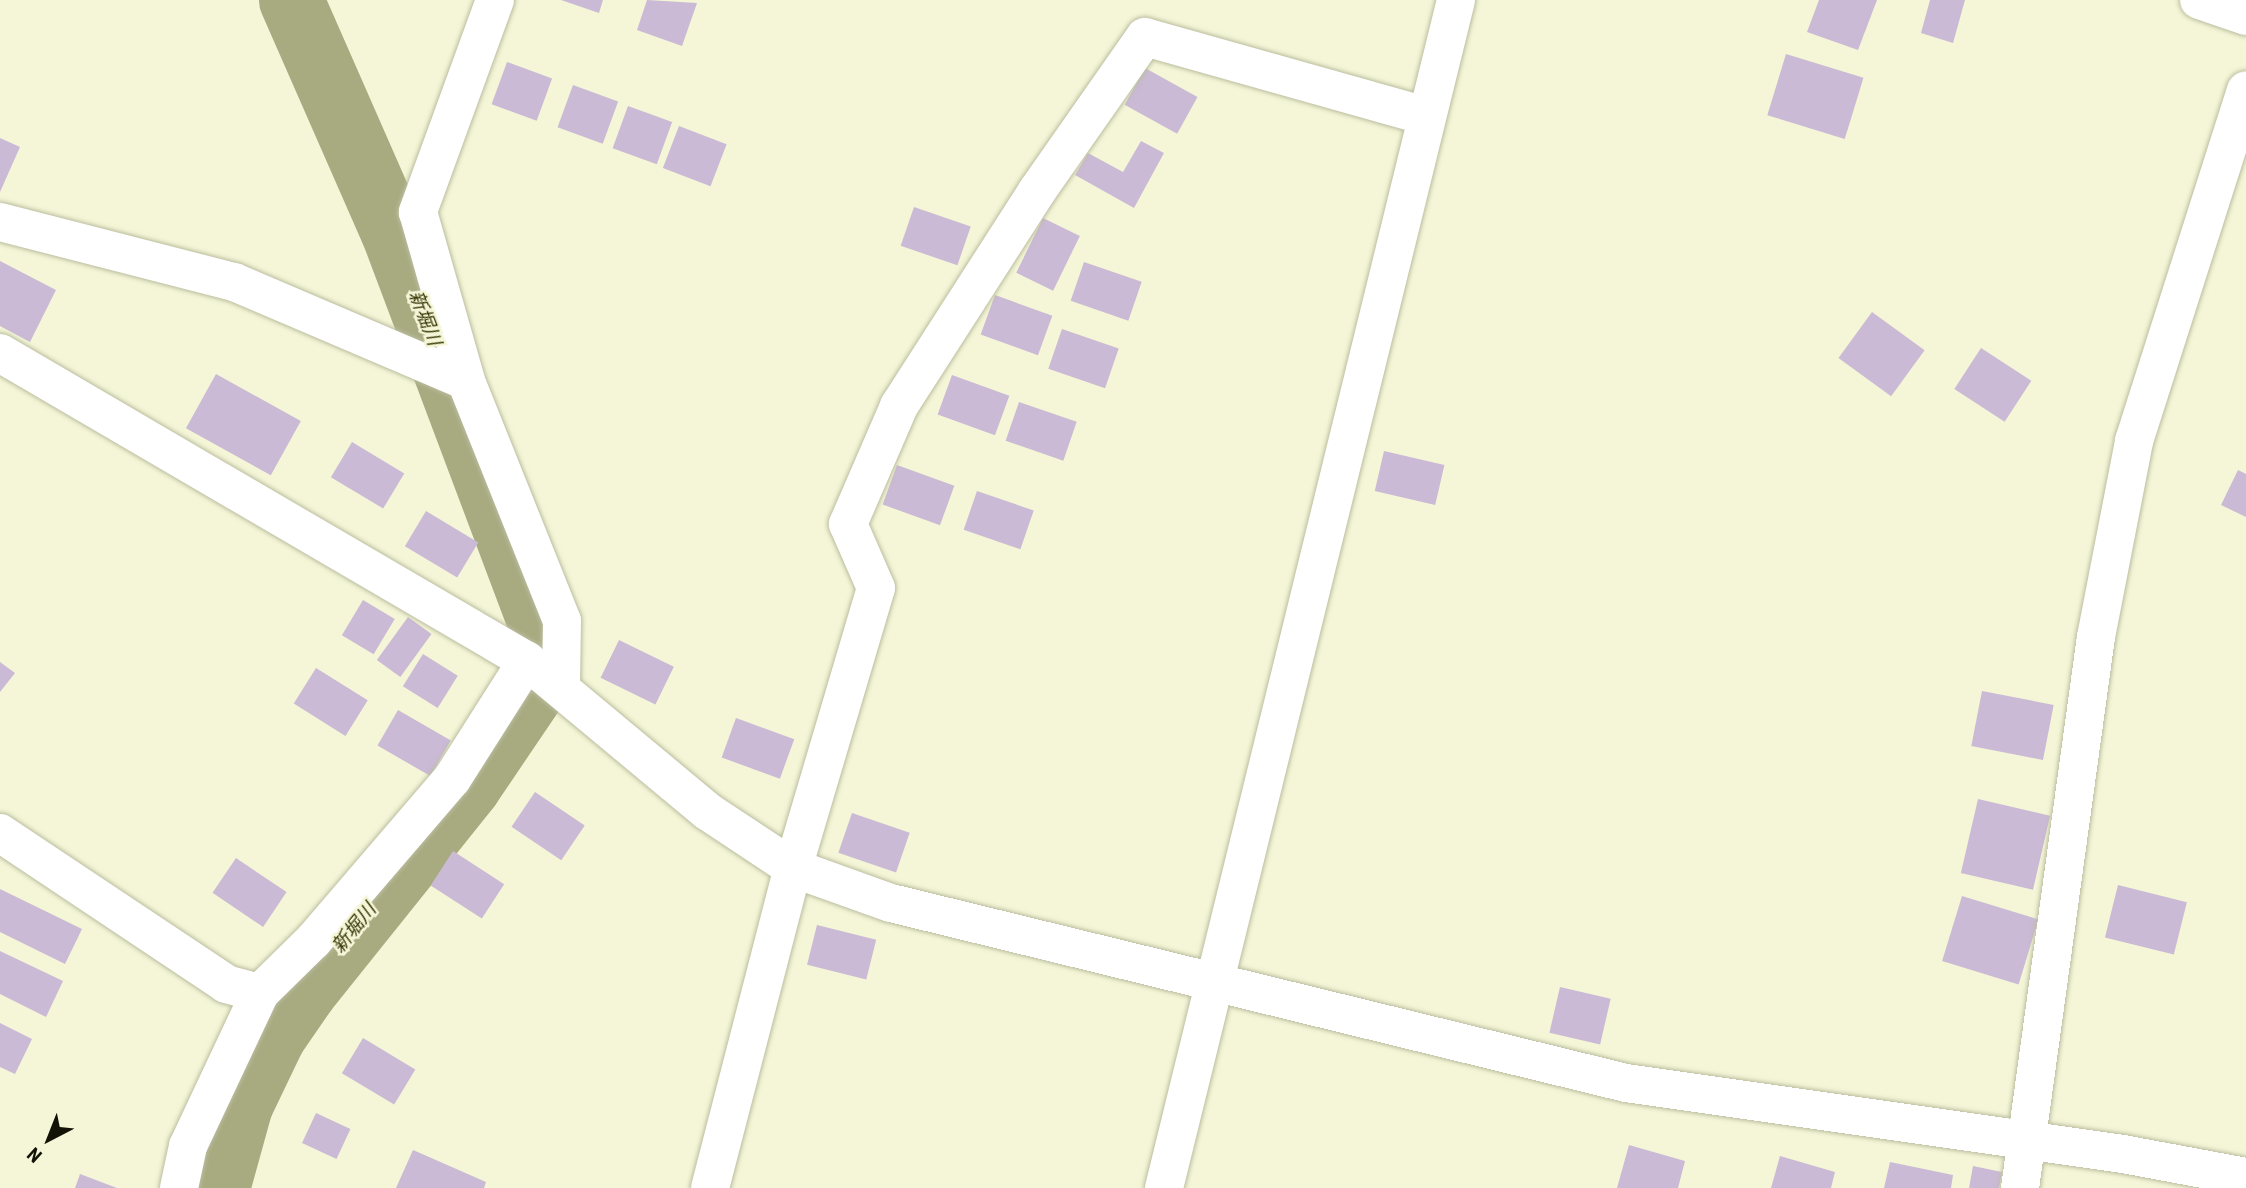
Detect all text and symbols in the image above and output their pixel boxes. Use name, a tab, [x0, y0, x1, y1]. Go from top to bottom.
water label: 新堀川	[404, 287, 446, 349]
water label: 新堀川	[327, 899, 381, 957]
north arrow	[14, 1104, 84, 1174]
text: N	[23, 1143, 47, 1167]

